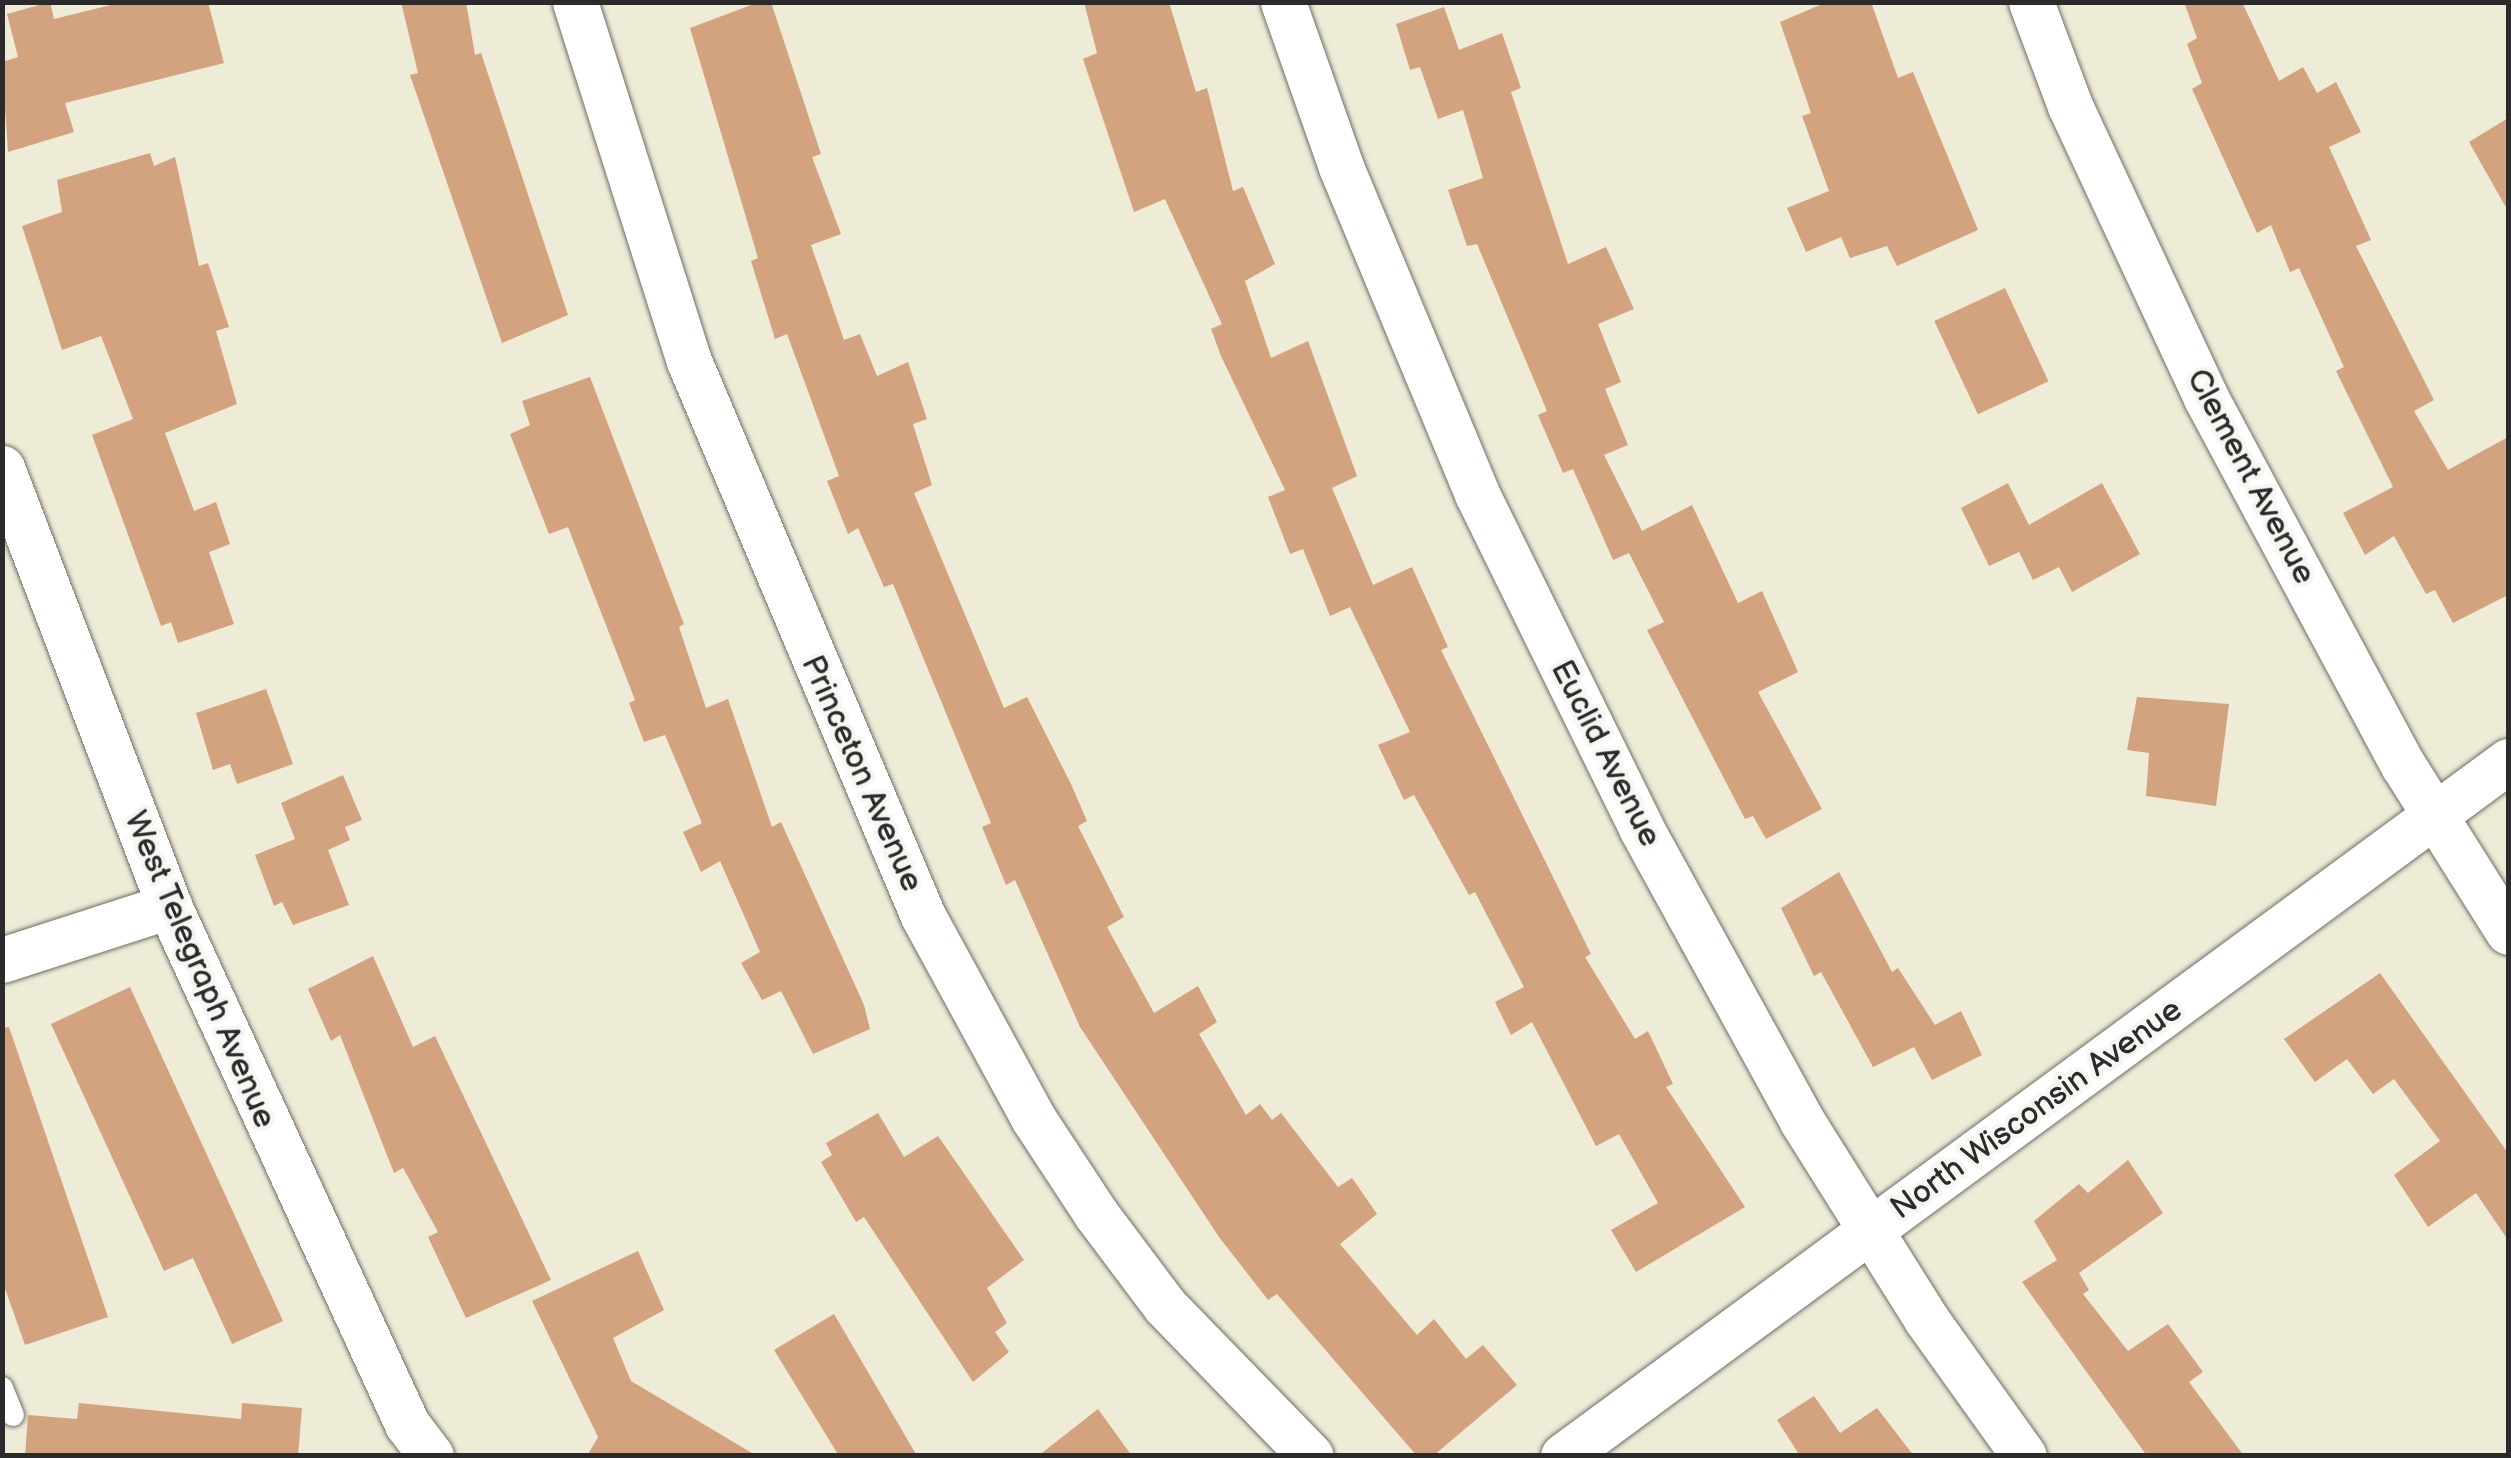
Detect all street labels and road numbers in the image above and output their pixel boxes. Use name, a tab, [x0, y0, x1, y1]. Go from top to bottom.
street label: Clement Avenue	[2177, 363, 2323, 591]
street label: Princeton Avenue	[792, 650, 930, 898]
street label: Euclid Avenue	[1542, 654, 1668, 854]
street label: West Telegraph Avenue	[115, 805, 283, 1135]
street label: North Wisconsin Avenue	[1883, 991, 2191, 1229]

